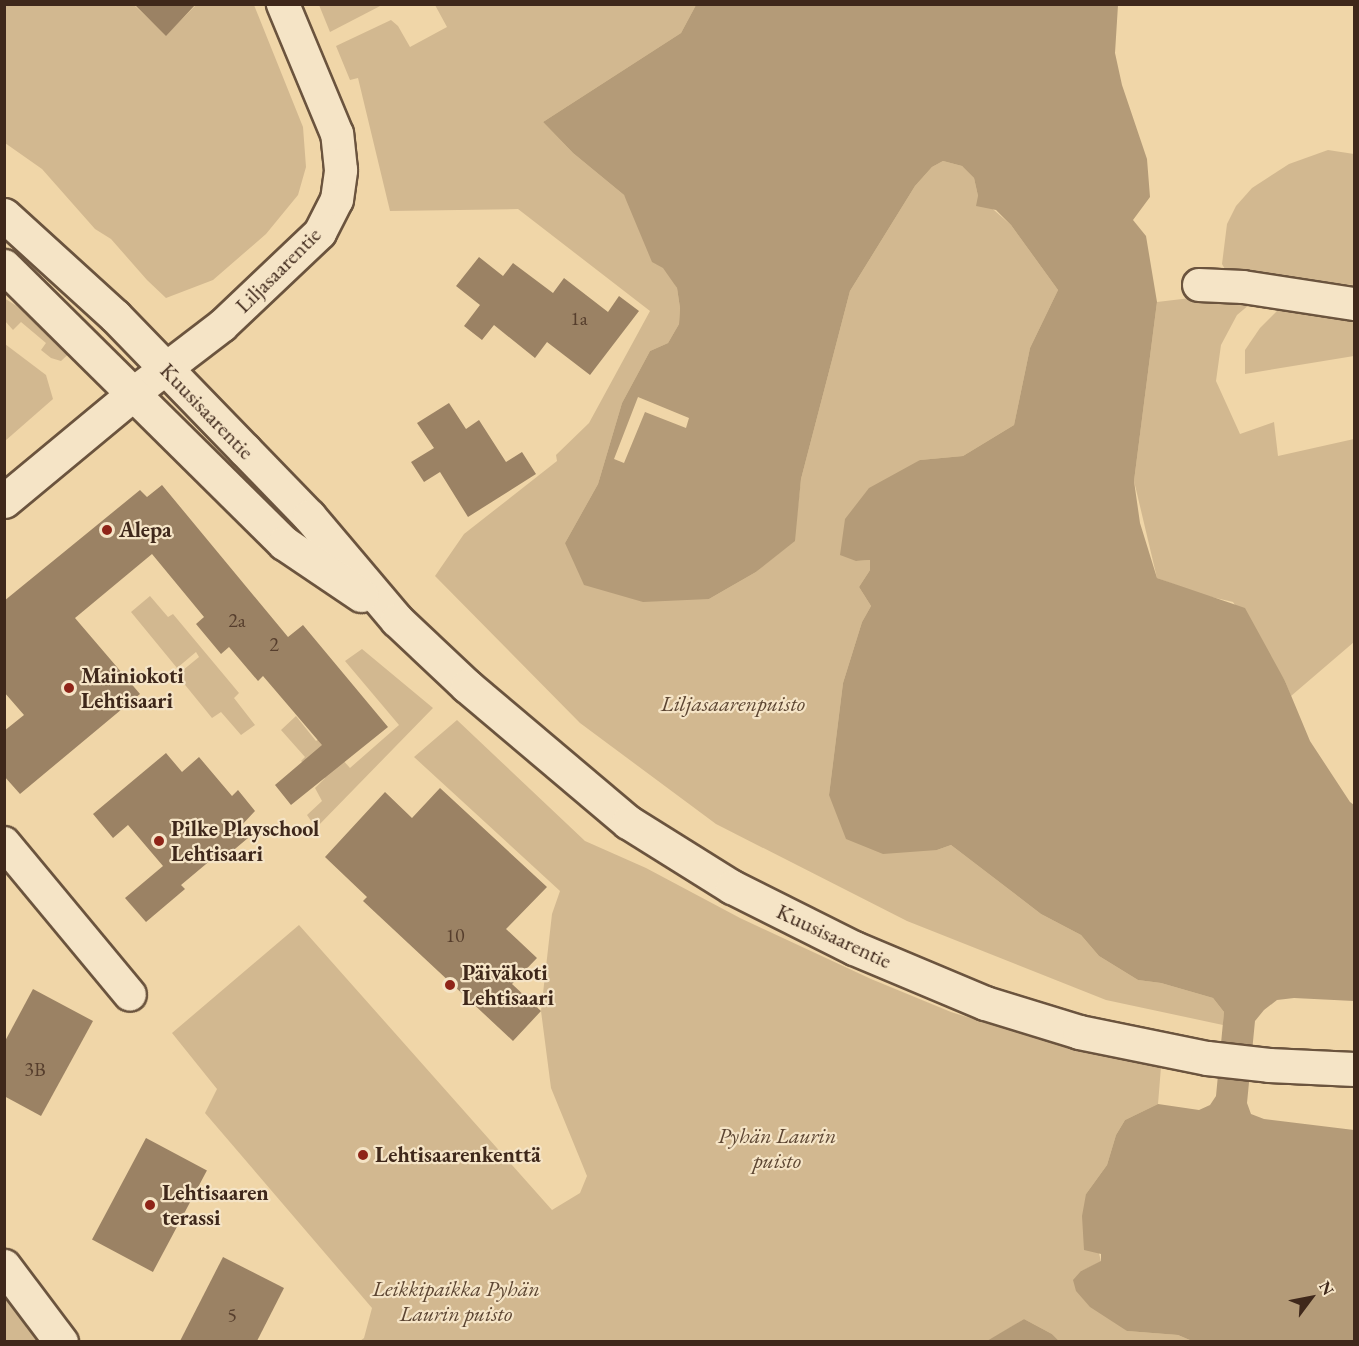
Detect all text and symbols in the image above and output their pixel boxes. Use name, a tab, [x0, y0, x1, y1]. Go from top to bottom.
street label: Liljasaarentie	[230, 222, 326, 318]
house number: 1a	[570, 306, 588, 330]
street label: Kuusisaarentie	[155, 357, 259, 465]
place label: Alepa	[119, 517, 172, 543]
marker: Alepa	[100, 523, 114, 537]
house number: 2a	[228, 608, 246, 632]
house number: 2	[269, 632, 279, 656]
place label: Mainiokoti Lehtisaari	[81, 662, 184, 714]
marker: Mainiokoti Lehtisaari	[62, 681, 76, 695]
park label: Liljasaarenpuisto	[661, 691, 805, 717]
place label: Pilke Playschool Lehtisaari	[171, 815, 319, 866]
marker: Pilke Playschool Lehtisaari	[152, 834, 166, 848]
street label: Kuusisaarentie	[772, 898, 896, 974]
house number: 10	[445, 923, 465, 947]
place label: Päiväkoti Lehtisaari	[462, 959, 554, 1010]
marker: Päiväkoti Lehtisaari	[443, 978, 457, 992]
house number: 3B	[24, 1057, 46, 1081]
park label: Pyhän Laurin puisto	[718, 1122, 836, 1174]
place label: Lehtisaarenkenttä	[375, 1142, 541, 1168]
marker: Lehtisaarenkenttä	[356, 1148, 370, 1162]
place label: Lehtisaaren terassi	[162, 1179, 269, 1230]
marker: Lehtisaaren terassi	[143, 1198, 157, 1212]
north arrow	[1281, 1268, 1341, 1328]
park label: Leikkipaikka Pyhän Laurin puisto	[372, 1275, 540, 1326]
text: N	[1314, 1277, 1339, 1299]
house number: 5	[227, 1303, 237, 1327]

